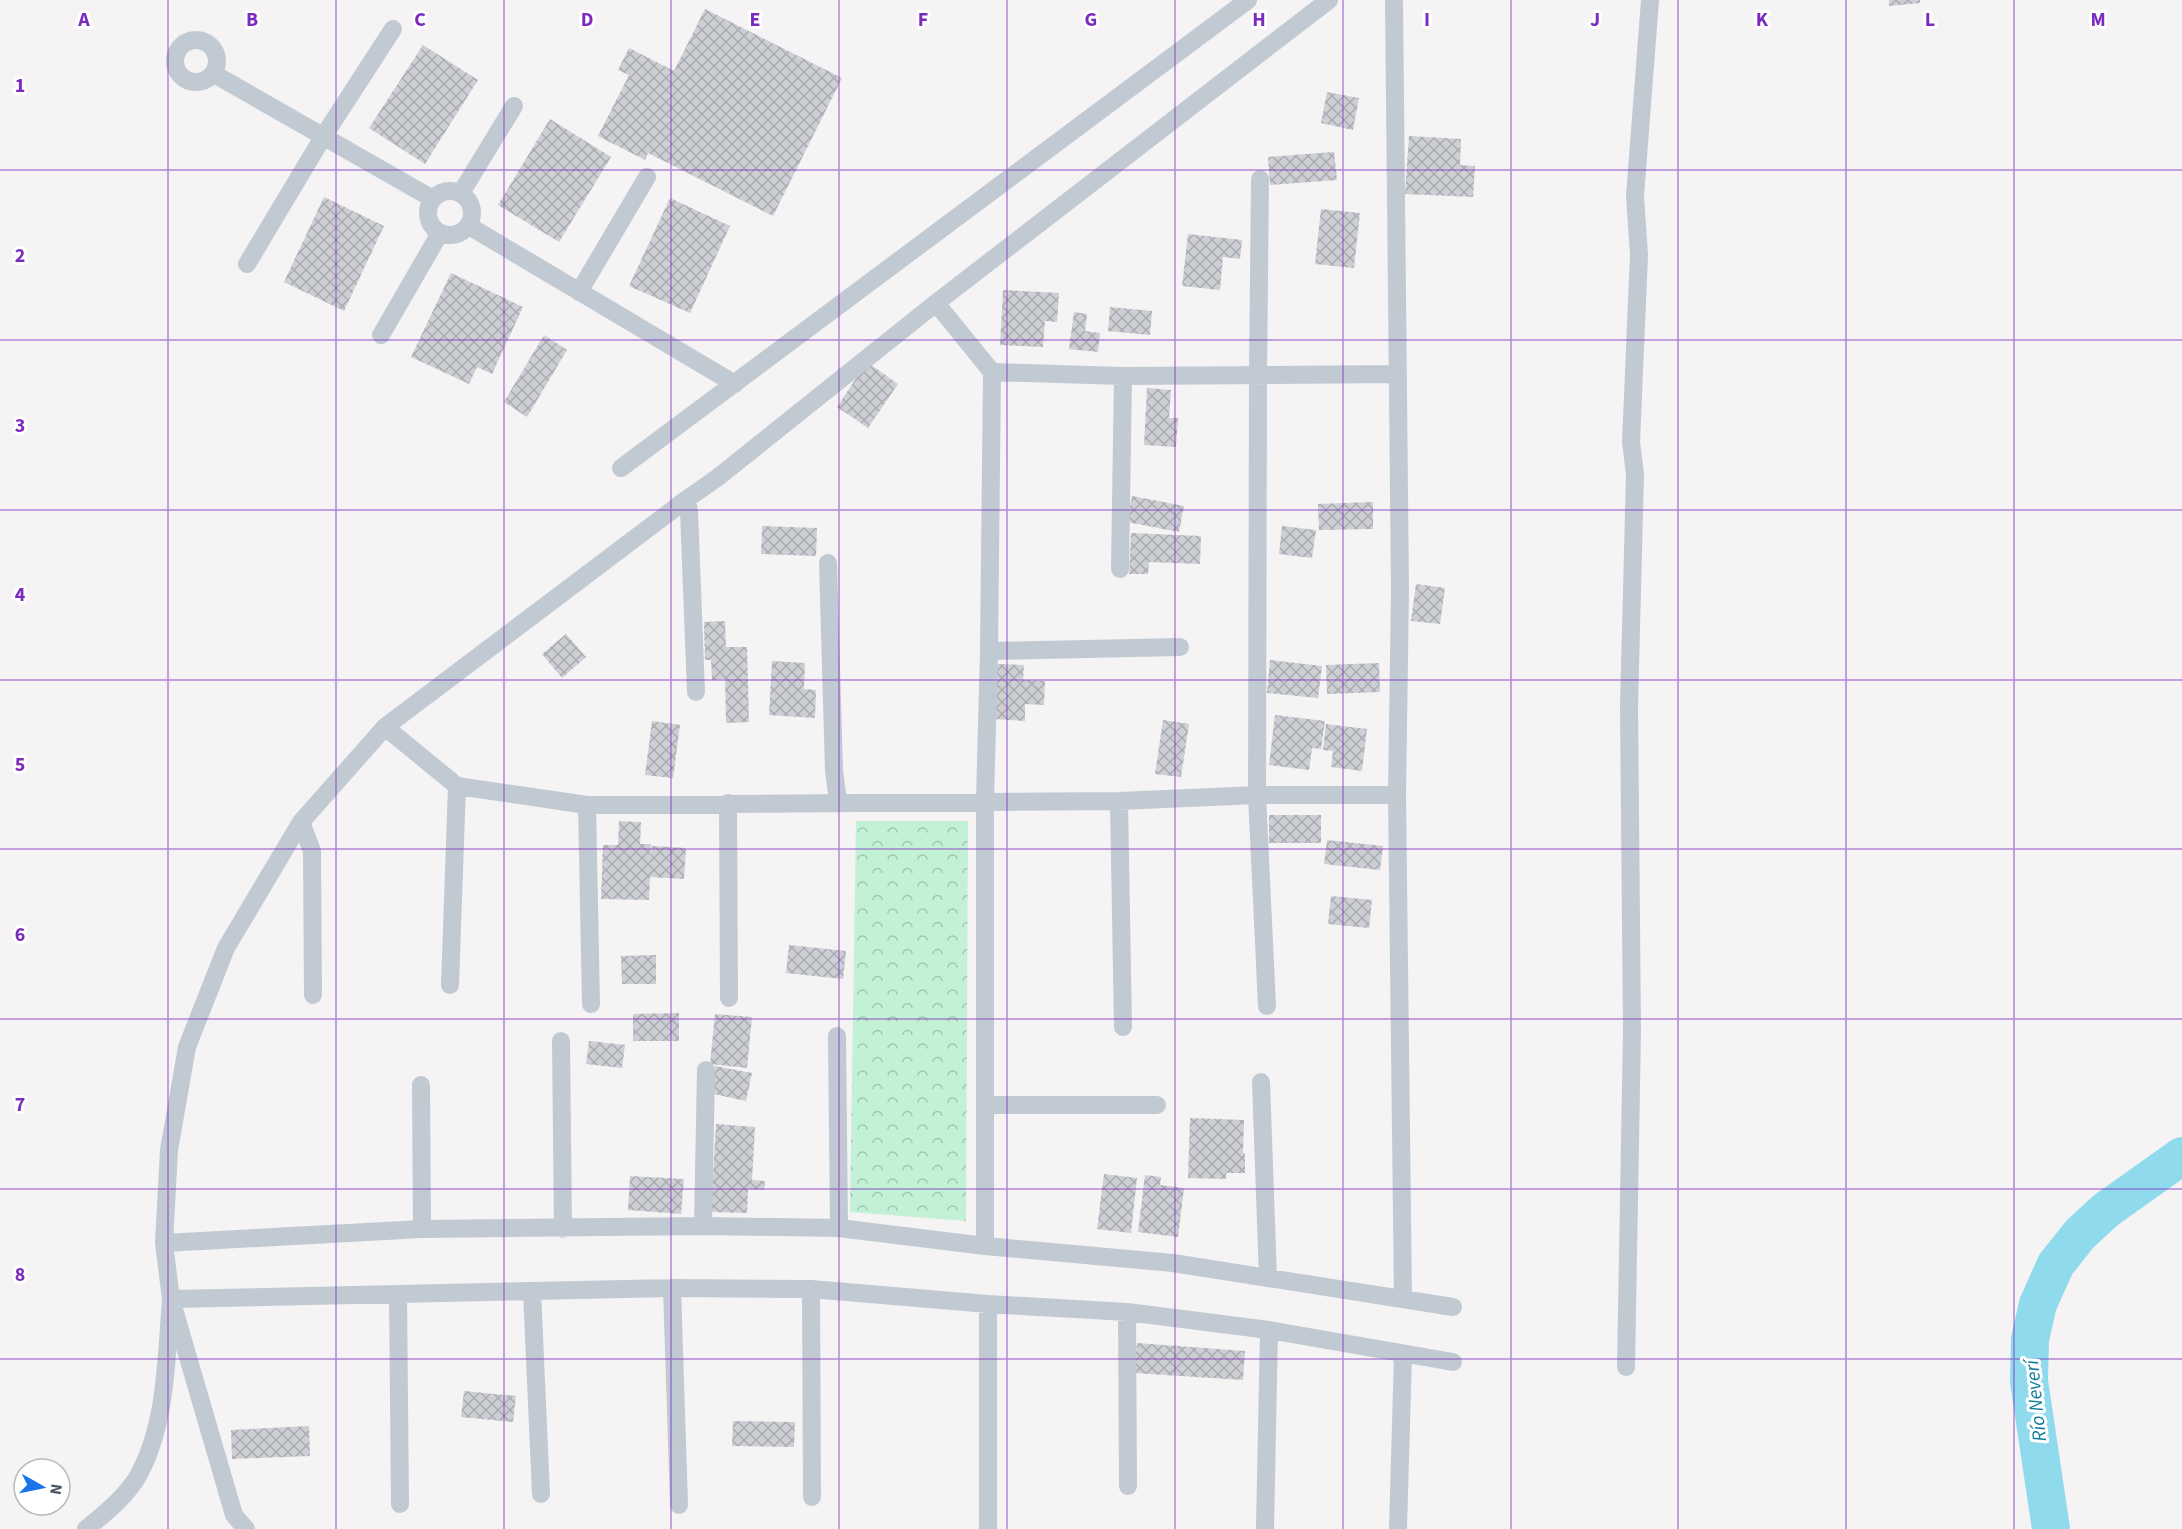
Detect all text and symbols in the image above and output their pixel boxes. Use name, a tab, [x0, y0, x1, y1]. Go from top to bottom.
text: A	[77, 6, 90, 34]
text: B	[246, 6, 258, 34]
text: C	[414, 6, 426, 34]
text: D	[581, 6, 593, 34]
text: E	[750, 6, 760, 34]
text: F	[918, 6, 928, 34]
text: G	[1085, 6, 1097, 34]
text: H	[1252, 6, 1266, 34]
text: I	[1424, 6, 1430, 34]
text: J	[1590, 6, 1600, 34]
text: K	[1756, 6, 1769, 34]
text: L	[1925, 6, 1935, 34]
text: M	[2090, 6, 2106, 34]
text: 1	[15, 72, 25, 100]
text: 2	[15, 242, 25, 270]
text: 3	[15, 412, 25, 440]
text: 4	[15, 581, 26, 609]
text: 5	[15, 751, 25, 779]
text: 6	[15, 921, 25, 949]
text: 7	[15, 1091, 25, 1119]
text: 8	[15, 1261, 25, 1289]
water label: Río Neverí	[2017, 1355, 2054, 1443]
north arrow	[12, 1457, 72, 1517]
text: N	[44, 1482, 68, 1496]

